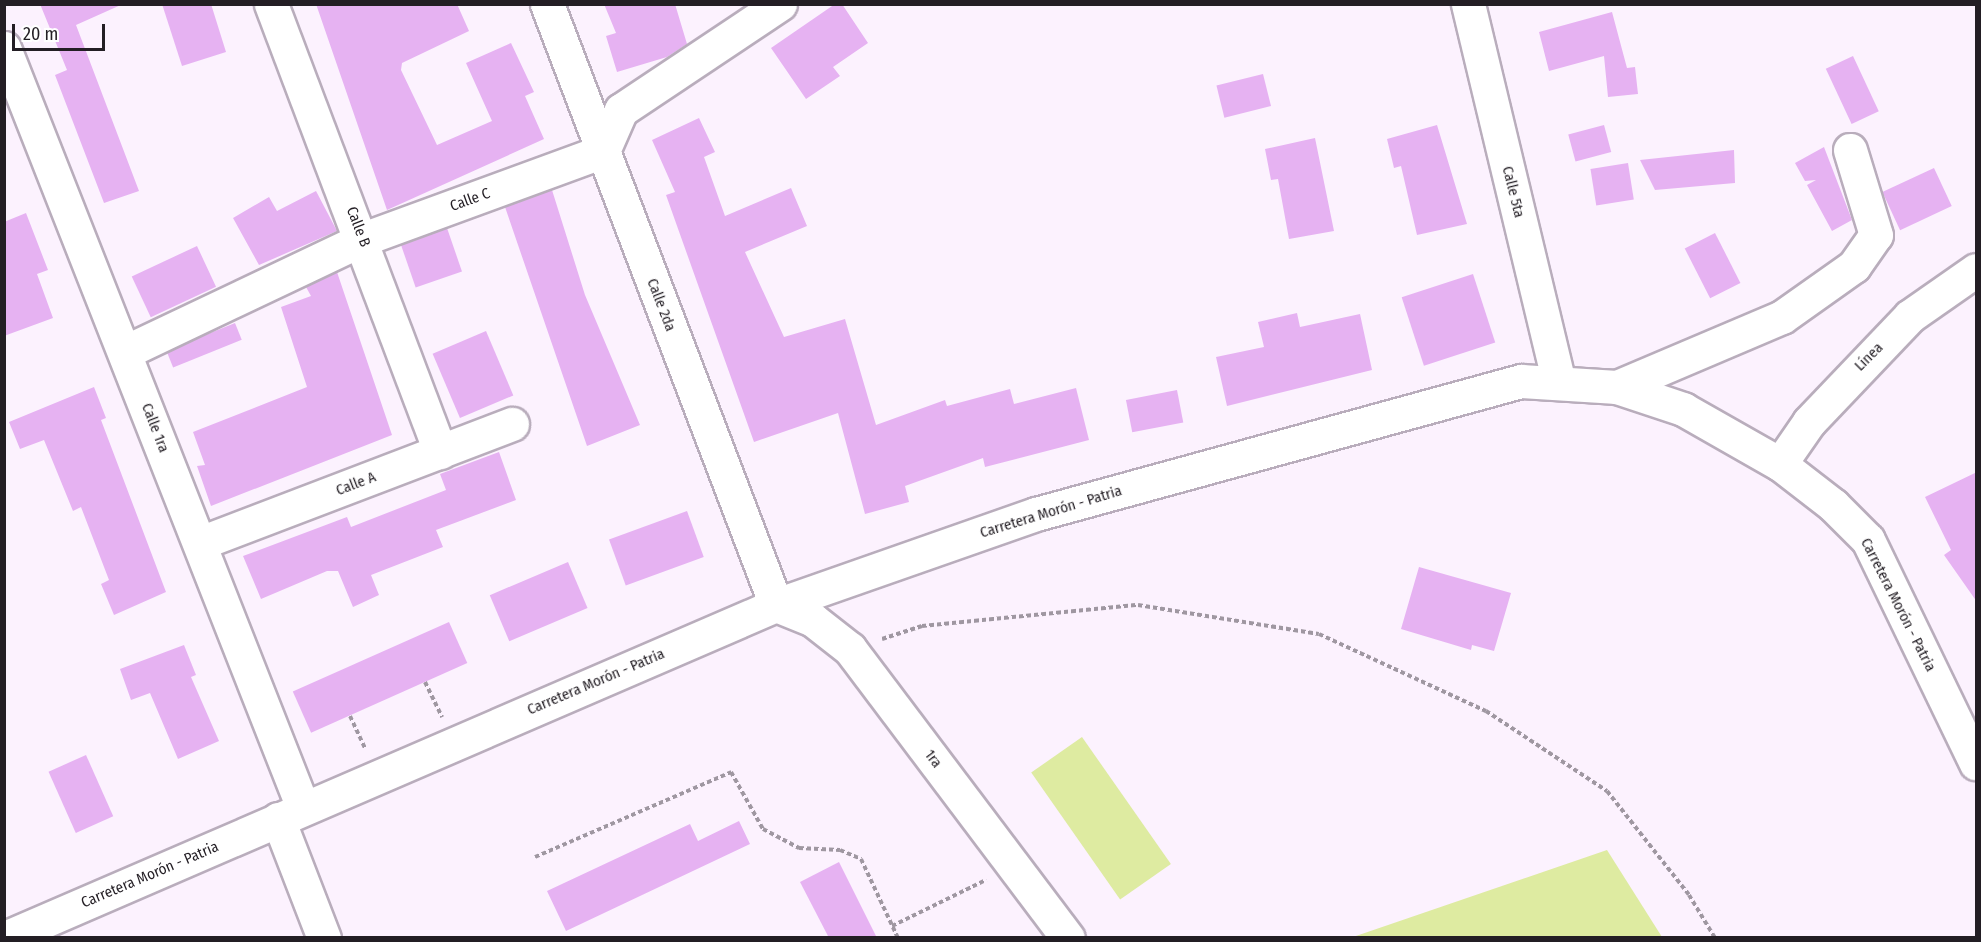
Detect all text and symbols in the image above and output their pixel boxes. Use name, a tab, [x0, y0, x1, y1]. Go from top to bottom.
scale bar	[15, 12, 108, 50]
text: 20 m	[23, 23, 58, 45]
street label: Calle 5ta	[1498, 164, 1528, 220]
street label: Calle C	[448, 185, 492, 215]
street label: Calle B	[342, 204, 374, 250]
street label: Calle 2da	[643, 276, 679, 334]
street label: Línea	[1851, 339, 1887, 375]
street label: Calle 1ra	[137, 401, 173, 455]
street label: Calle A	[333, 468, 379, 500]
street label: Carretera Morón - Patria	[978, 482, 1124, 542]
street label: Carretera Morón - Patria	[1857, 535, 1939, 675]
street label: Carretera Morón - Patria	[525, 645, 667, 719]
street label: 1ra	[920, 746, 946, 772]
street label: Carretera Morón - Patria	[79, 838, 221, 912]

